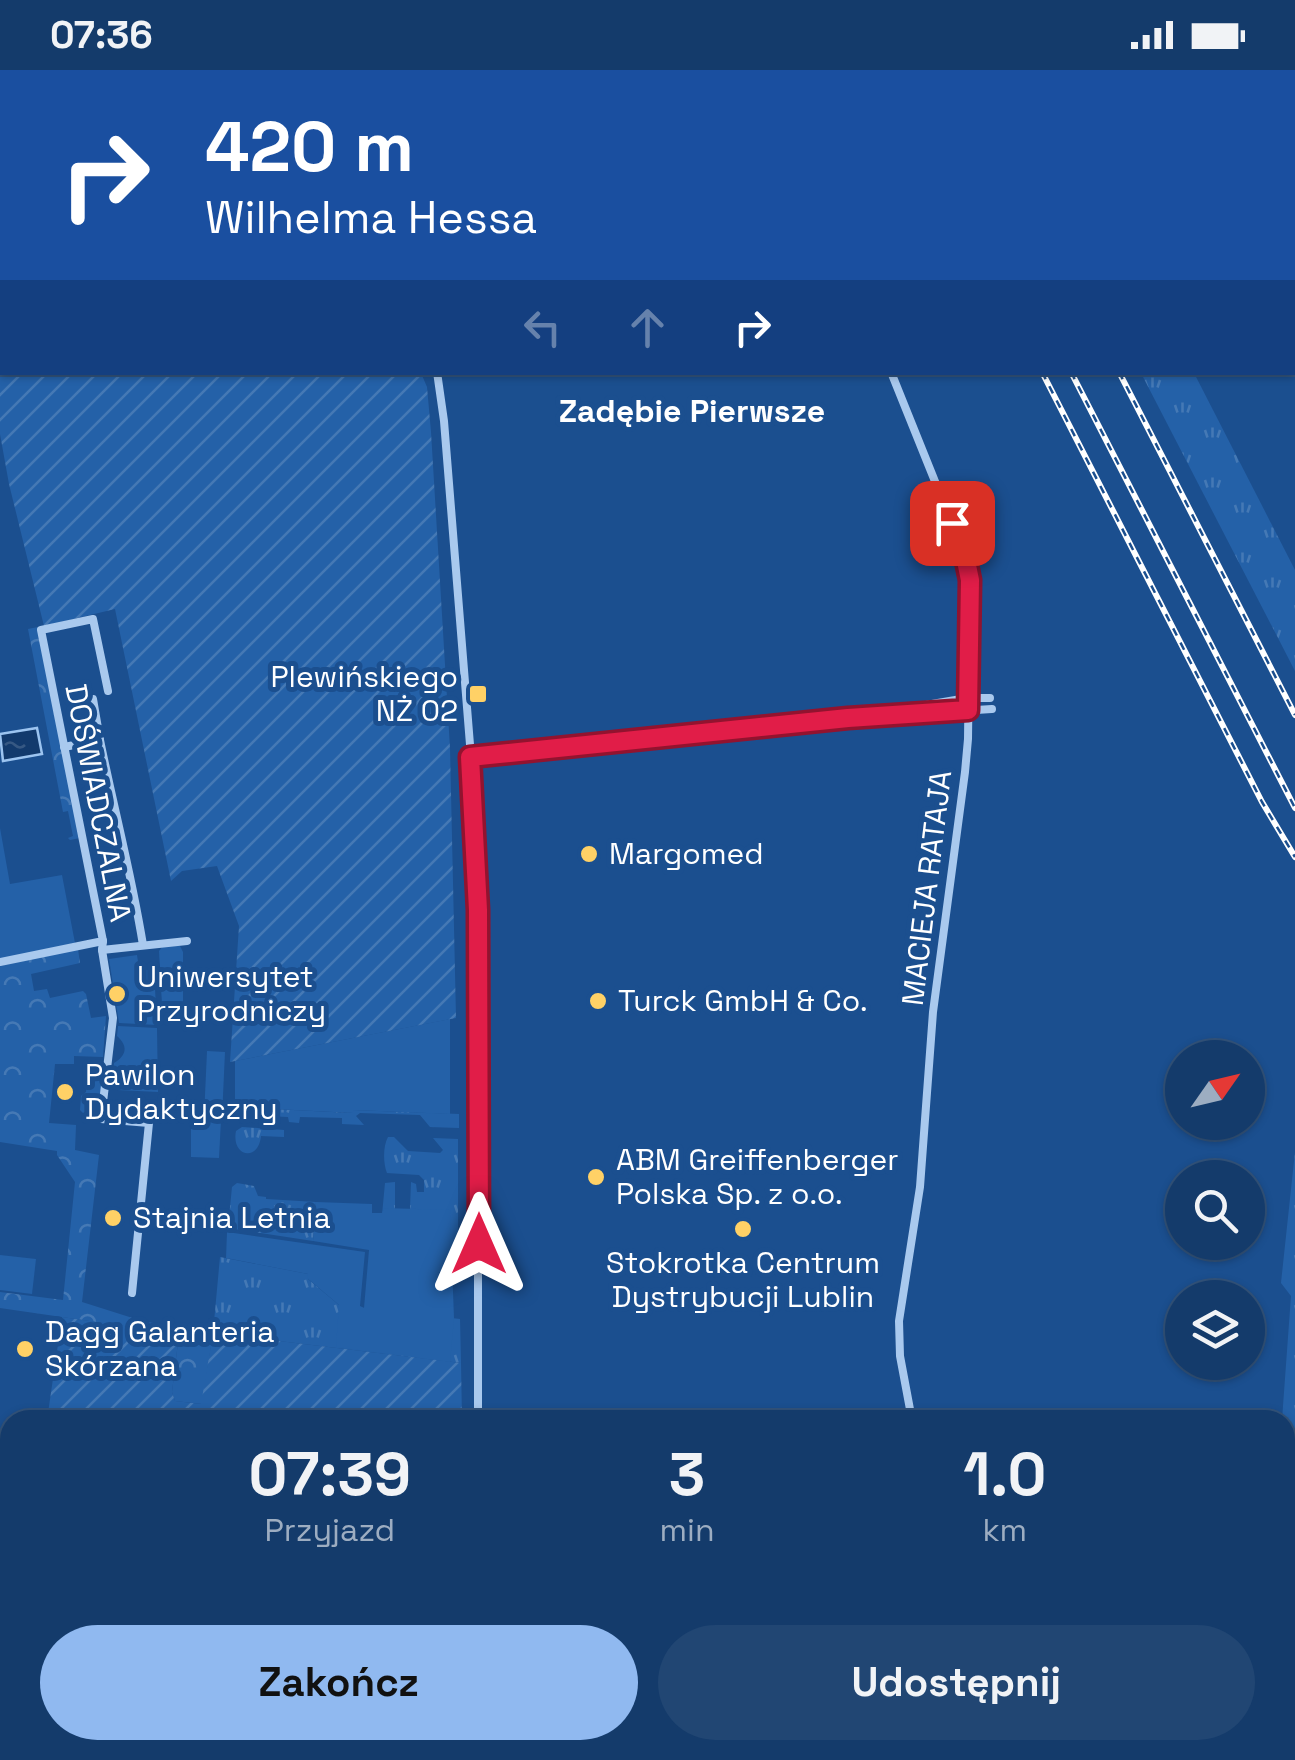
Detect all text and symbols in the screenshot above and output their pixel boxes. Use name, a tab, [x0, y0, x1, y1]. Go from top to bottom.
text: 07:36	[50, 11, 153, 59]
text: 420 m	[205, 102, 414, 191]
icon: right	[40, 110, 170, 240]
text: Wilhelma Hessa	[205, 189, 537, 246]
icon: left	[515, 300, 570, 355]
icon: ahead	[620, 300, 675, 355]
icon: right	[725, 300, 780, 355]
district label: Zadębie Pierwsze	[559, 391, 825, 431]
pin	[910, 481, 995, 566]
icon: arrive	[925, 496, 980, 551]
place label: Plewińskiego NŻ 02	[271, 657, 458, 730]
street label: DOŚWIADCZALNA	[56, 681, 141, 925]
marker: Plewińskiego NŻ 02	[467, 683, 489, 705]
street label: MACIEJA RATAJA	[893, 768, 960, 1008]
place label: Margomed	[609, 834, 764, 873]
marker: Margomed	[578, 843, 600, 865]
place label: Uniwersytet Przyrodniczy	[137, 957, 326, 1030]
place label: Turck GmbH & Co.	[618, 981, 868, 1020]
marker: Uniwersytet Przyrodniczy	[106, 983, 128, 1005]
marker: Turck GmbH & Co.	[587, 990, 609, 1012]
north arrow	[1165, 1040, 1265, 1140]
map controls	[1165, 1040, 1265, 1380]
place label: Pawilon Dydaktyczny	[85, 1055, 278, 1128]
marker: Pawilon Dydaktyczny	[54, 1081, 76, 1103]
place label: ABM Greiffenberger Polska Sp. z o.o.	[616, 1140, 899, 1213]
button: search	[1165, 1160, 1265, 1260]
marker: ABM Greiffenberger Polska Sp. z o.o.	[585, 1166, 607, 1188]
position arrow	[427, 1192, 531, 1296]
place label: Stajnia Letnia	[133, 1198, 331, 1237]
marker: Stajnia Letnia	[102, 1207, 124, 1229]
marker: Stokrotka Centrum Dystrybucji Lublin	[732, 1218, 754, 1240]
place label: Stokrotka Centrum Dystrybucji Lublin	[606, 1243, 880, 1316]
button: layers	[1165, 1280, 1265, 1380]
place label: Dagg Galanteria Skórzana	[45, 1312, 275, 1385]
marker: Dagg Galanteria Skórzana	[14, 1338, 36, 1360]
text: 07:39	[249, 1436, 411, 1513]
text: 3	[669, 1436, 705, 1513]
text: 1.0	[963, 1436, 1046, 1513]
text: Przyjazd	[265, 1510, 395, 1550]
text: min	[660, 1510, 715, 1550]
text: km	[982, 1510, 1027, 1550]
button: Zakończ	[40, 1625, 638, 1740]
button: Udostępnij	[658, 1625, 1255, 1740]

